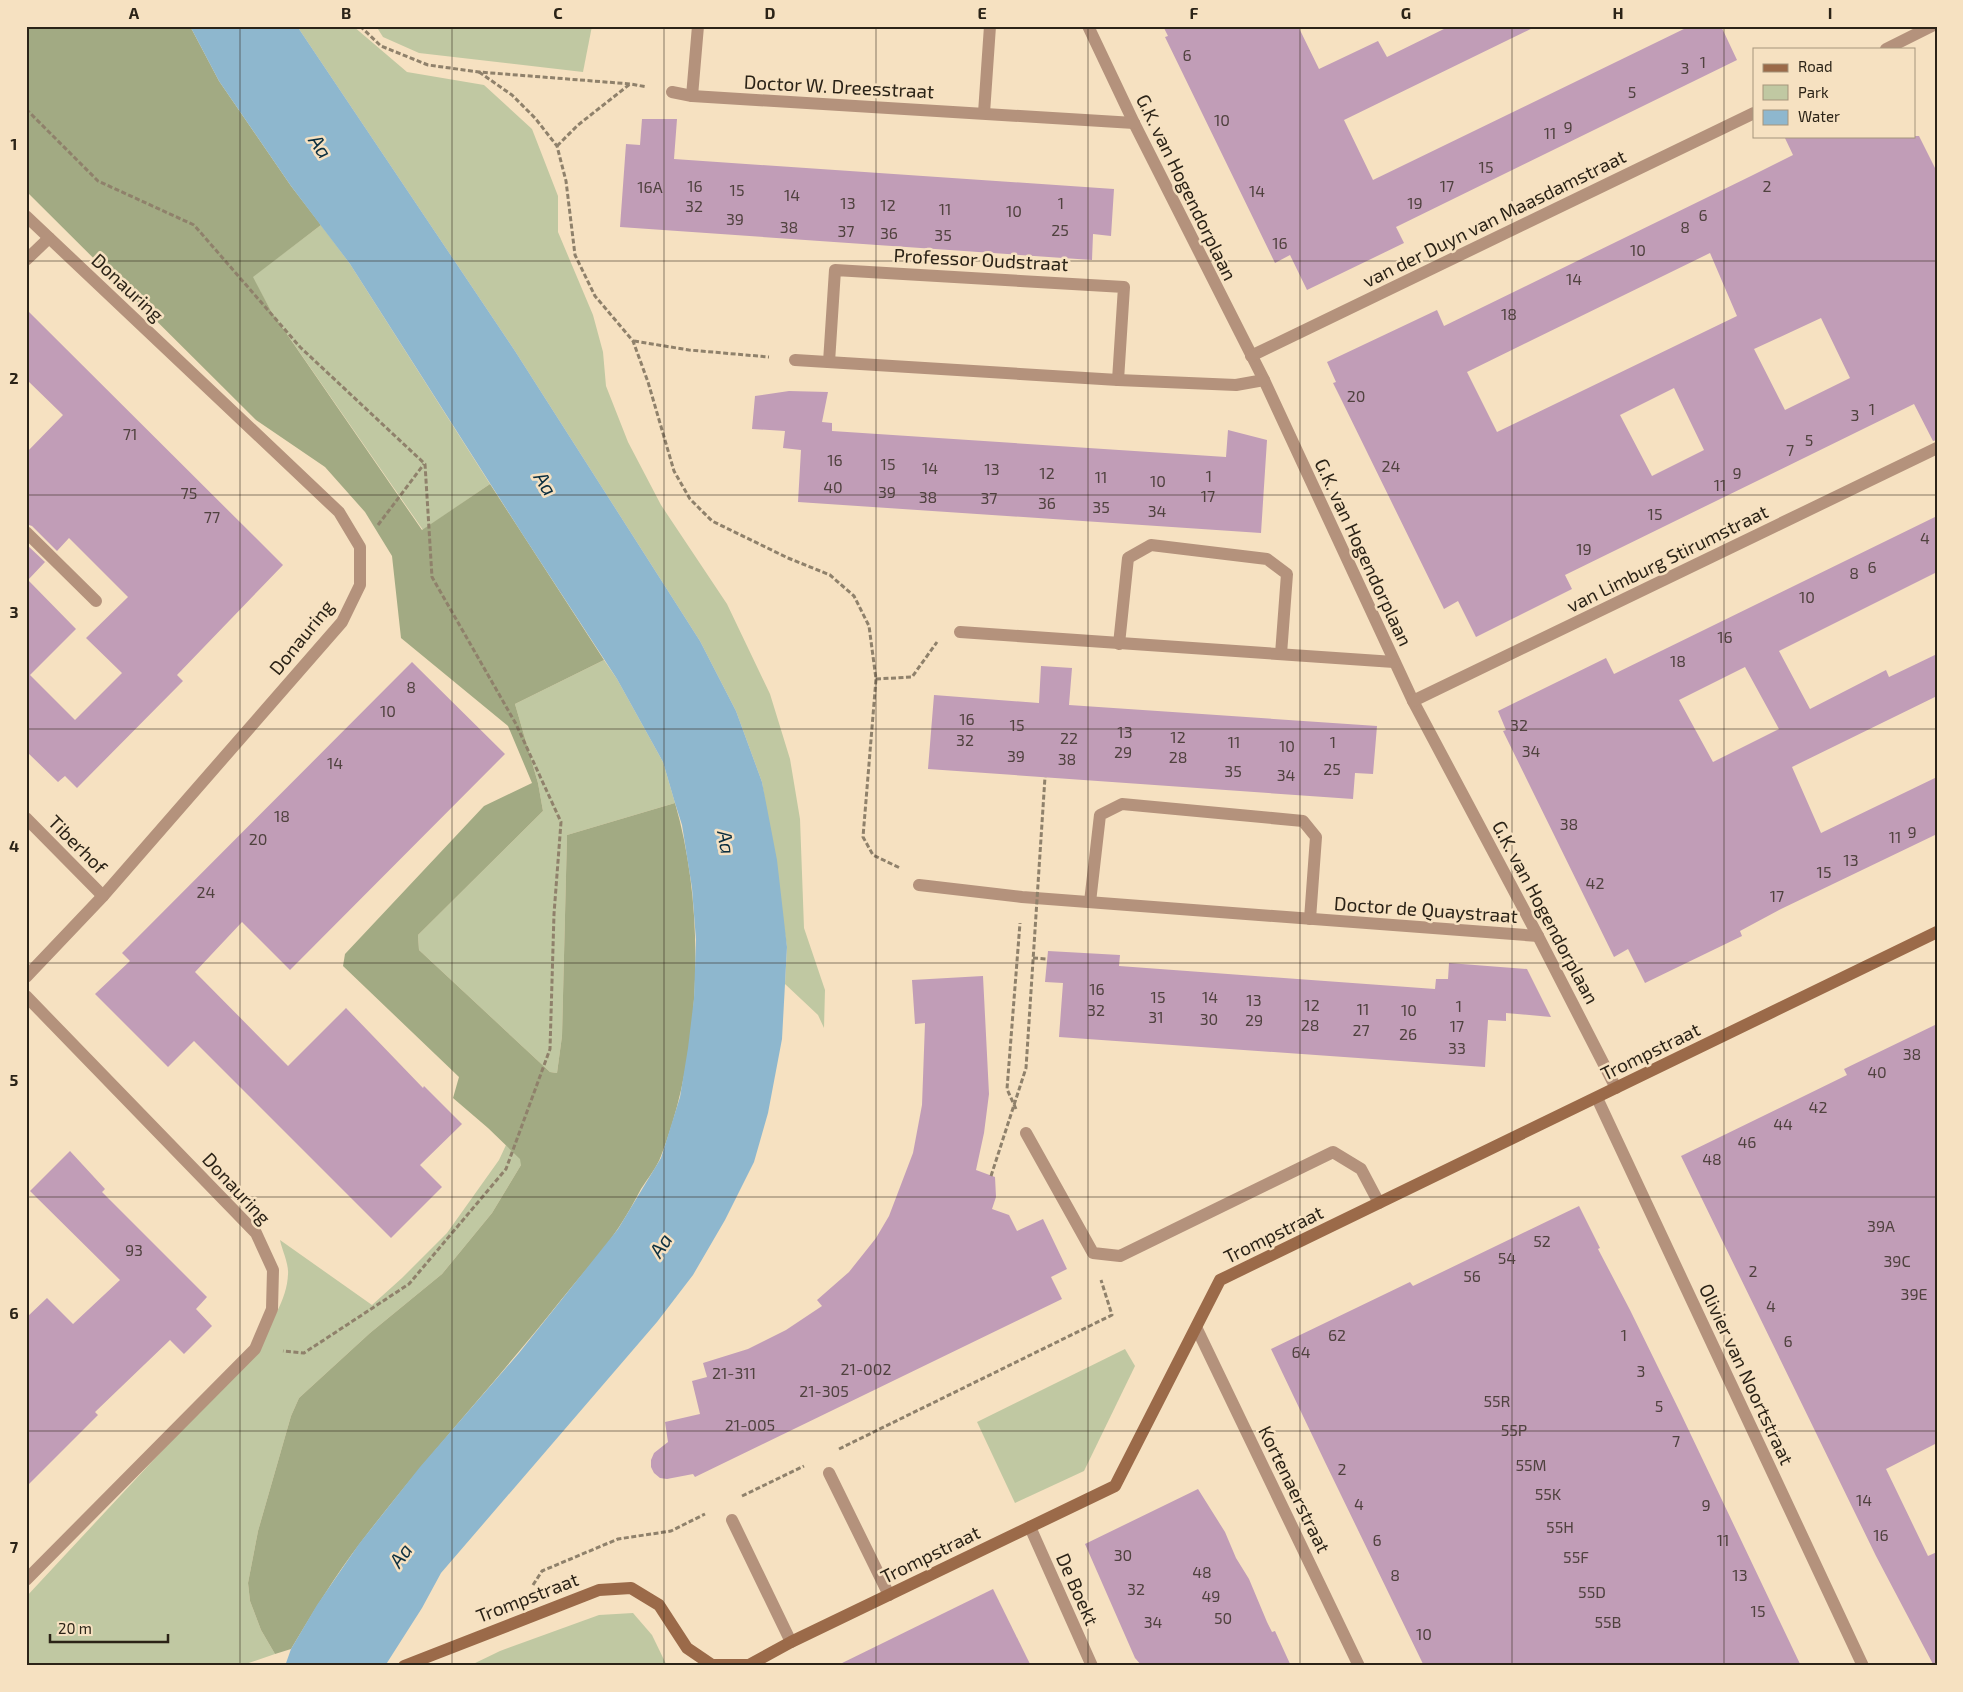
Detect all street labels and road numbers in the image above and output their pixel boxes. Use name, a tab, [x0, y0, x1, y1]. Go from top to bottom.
street label: Doctor W. Dreesstraat	[743, 70, 935, 102]
street label: G.K. van Hogendorplaan	[1132, 90, 1242, 284]
street label: van der Duyn van Maasdamstraat	[1359, 144, 1629, 292]
street label: Professor Oudstraat	[893, 243, 1069, 275]
street label: Donauring	[87, 248, 169, 326]
street label: G.K. van Hogendorplaan	[1310, 454, 1418, 650]
street label: van Limburg Stirumstraat	[1563, 499, 1771, 617]
street label: Donauring	[264, 595, 338, 679]
street label: Tiberhof	[44, 810, 113, 879]
street label: G.K. van Hogendorplaan	[1488, 816, 1604, 1008]
street label: Doctor de Quaystraat	[1333, 891, 1519, 927]
street label: Trompstraat	[1597, 1017, 1703, 1085]
street label: Donauring	[198, 1147, 276, 1229]
street label: Trompstraat	[1220, 1200, 1326, 1268]
street label: Olivier van Noortstraat	[1695, 1280, 1799, 1468]
street label: Kortenaerstraat	[1254, 1422, 1336, 1556]
street label: Trompstraat	[877, 1520, 983, 1588]
street label: De Boekt	[1052, 1549, 1104, 1629]
street label: Trompstraat	[473, 1567, 581, 1627]

